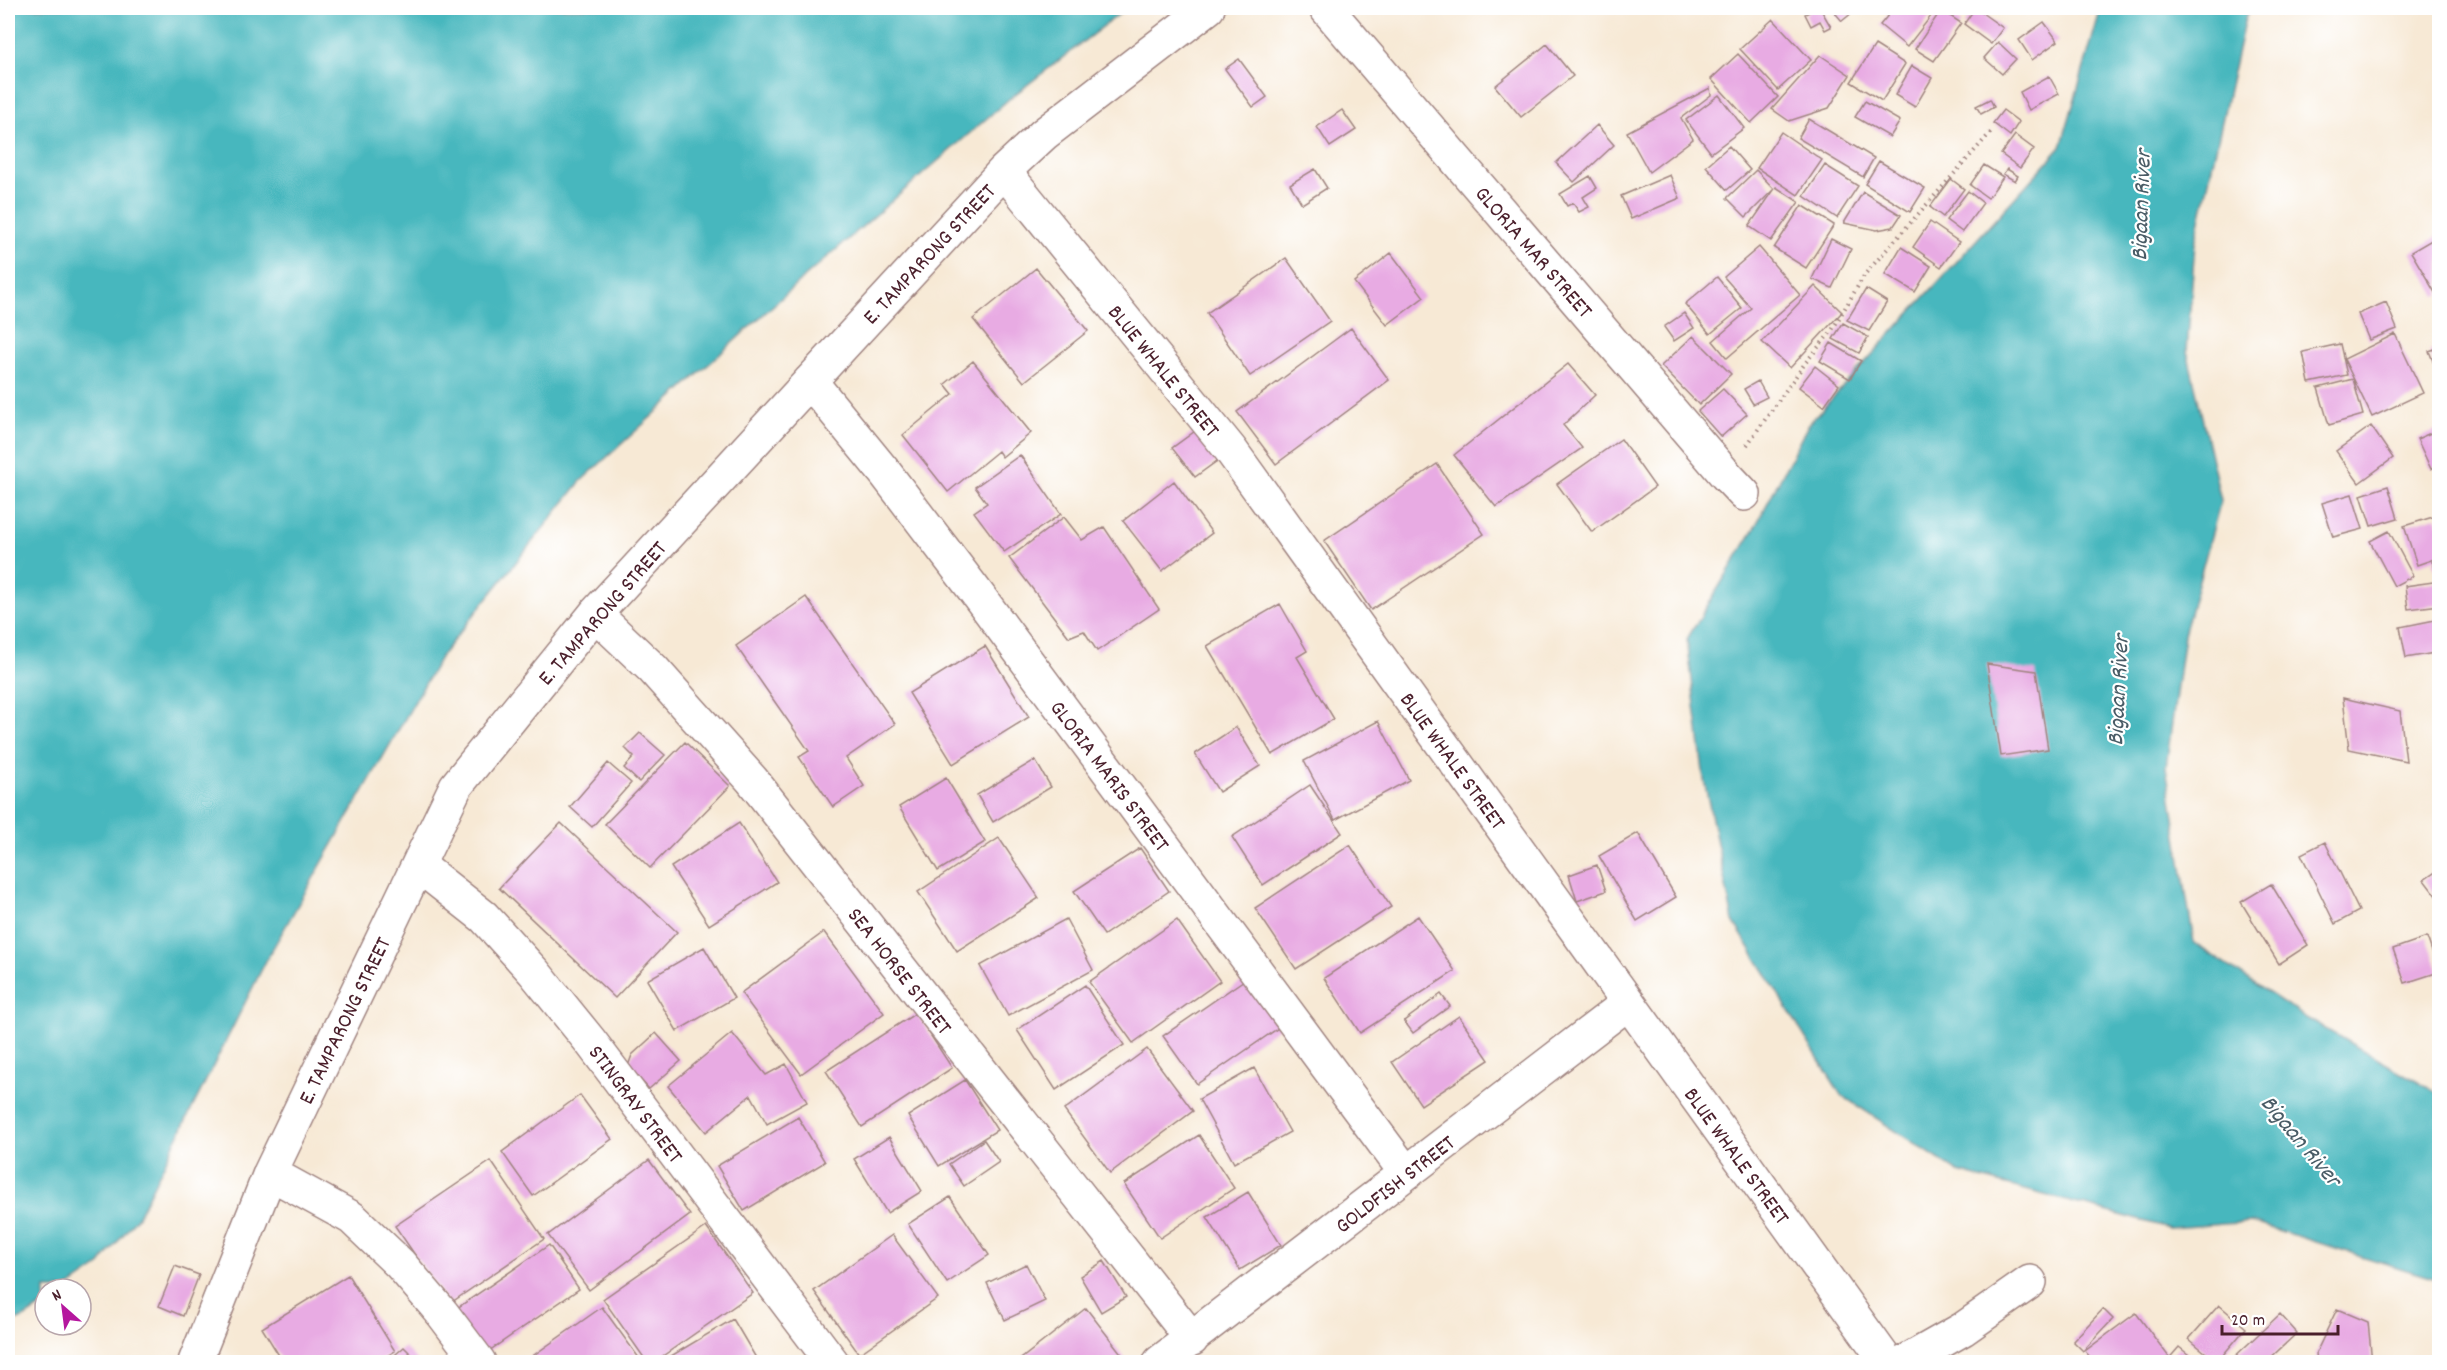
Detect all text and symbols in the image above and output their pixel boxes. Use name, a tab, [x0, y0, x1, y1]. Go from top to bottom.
water label: Bigaan River	[2124, 146, 2162, 261]
street label: E. TAMPARONG STREET	[857, 178, 1004, 333]
street label: GLORIA MAR STREET	[1466, 180, 1599, 326]
street label: BLUE WHALE STREET	[1099, 299, 1226, 445]
street label: E. TAMPARONG STREET	[532, 535, 675, 693]
water label: Bigaan River	[2100, 631, 2140, 746]
street label: BLUE WHALE STREET	[1391, 687, 1512, 837]
street label: GLORIA MARIS STREET	[1041, 695, 1176, 859]
street label: SEA HORSE STREET	[839, 902, 958, 1043]
street label: E. TAMPARONG STREET	[292, 932, 400, 1110]
street label: STINGRAY STREET	[579, 1039, 689, 1171]
street label: BLUE WHALE STREET	[1675, 1082, 1796, 1232]
water label: Bigaan River	[2251, 1089, 2350, 1198]
street label: GOLDFISH STREET	[1330, 1129, 1463, 1243]
north arrow	[33, 1277, 93, 1337]
text: N	[48, 1284, 66, 1308]
scale bar	[2222, 1298, 2338, 1336]
text: 20 m	[2231, 1309, 2265, 1334]

